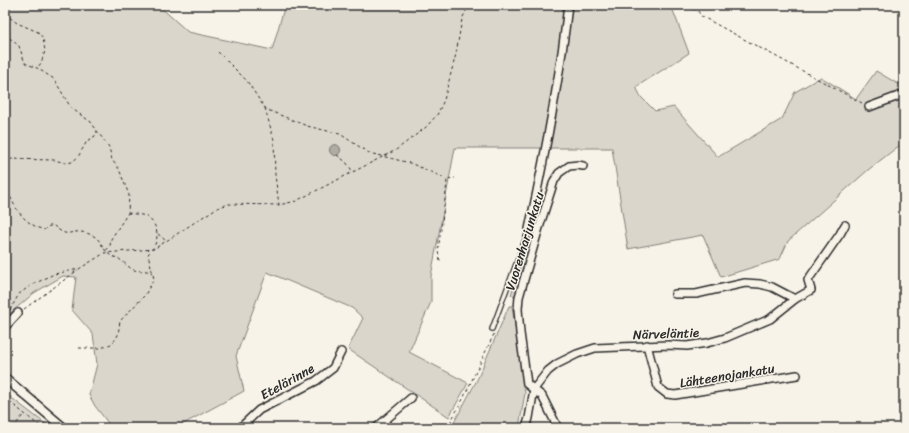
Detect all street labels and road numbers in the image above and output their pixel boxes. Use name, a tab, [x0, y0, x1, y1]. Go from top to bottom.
street label: Vuorenharjunkatu	[499, 189, 550, 293]
street label: Närveläntie	[632, 321, 700, 346]
street label: Etelärinne	[256, 357, 319, 406]
street label: Lähteenojankatu	[678, 357, 776, 394]

